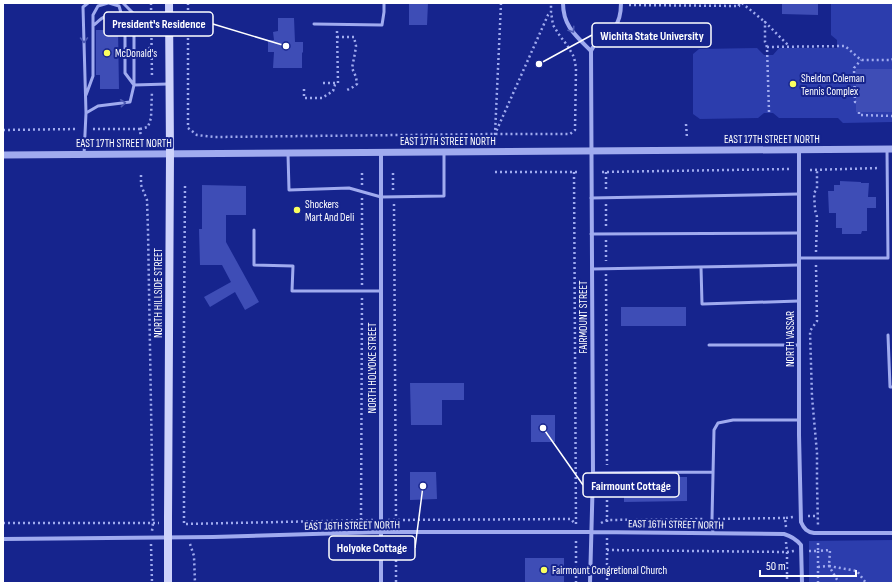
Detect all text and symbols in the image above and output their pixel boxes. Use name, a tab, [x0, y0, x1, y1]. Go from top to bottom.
callout: President's Residence	[104, 12, 213, 36]
text: President's Residence	[112, 17, 206, 32]
callout: Wichita State University	[592, 23, 711, 47]
one-way arrow	[567, 26, 574, 33]
text: Wichita State University	[600, 29, 704, 44]
one-way arrow	[80, 37, 88, 43]
place label: McDonald's	[115, 47, 157, 60]
marker: McDonald's	[102, 48, 112, 58]
place label: Sheldon Coleman Tennis Complex	[801, 72, 865, 98]
marker: Sheldon Coleman Tennis Complex	[788, 79, 798, 89]
one-way arrow	[120, 99, 126, 108]
street label: EAST 17TH STREET NORTH	[724, 133, 820, 146]
street label: EAST 17TH STREET NORTH	[400, 135, 496, 148]
street label: EAST 17TH STREET NORTH	[76, 137, 172, 150]
place label: Shockers Mart And Deli	[305, 198, 354, 224]
marker: Shockers Mart And Deli	[292, 205, 302, 215]
street label: NORTH HILLSIDE STREET	[152, 247, 165, 338]
street label: FAIRMOUNT STREET	[577, 280, 590, 354]
street label: NORTH VASSAR	[784, 311, 797, 367]
street label: NORTH HOLYOKE STREET	[366, 322, 379, 413]
callout: Fairmount Cottage	[583, 473, 679, 497]
text: Fairmount Cottage	[591, 479, 671, 494]
street label: EAST 16TH STREET NORTH	[628, 517, 724, 532]
street label: EAST 16TH STREET NORTH	[304, 518, 400, 533]
callout: Holyoke Cottage	[329, 536, 415, 560]
text: Holyoke Cottage	[337, 541, 407, 556]
scale bar	[760, 552, 856, 578]
text: 50 m	[766, 559, 786, 574]
place label: Fairmount Congretional Church	[552, 564, 668, 577]
marker: Fairmount Congretional Church	[539, 565, 549, 575]

